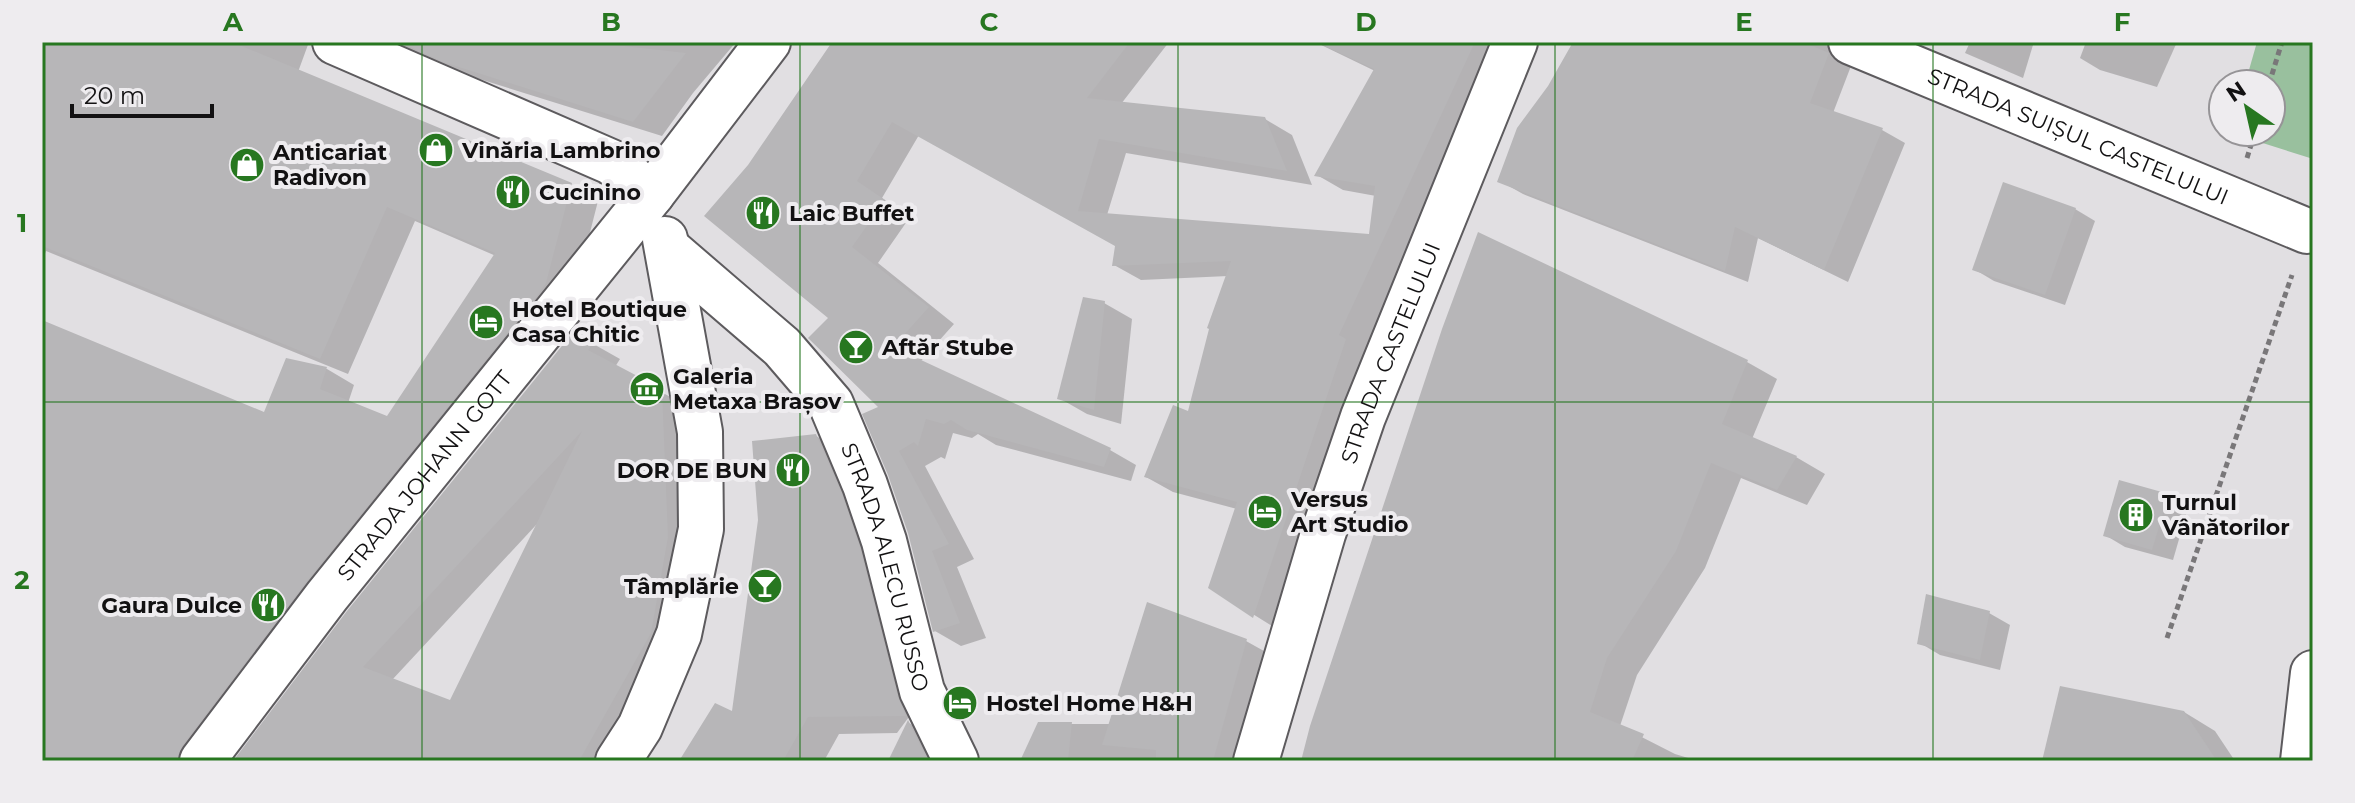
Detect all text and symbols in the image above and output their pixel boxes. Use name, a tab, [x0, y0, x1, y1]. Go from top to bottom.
text: A	[222, 6, 244, 38]
text: B	[601, 6, 621, 38]
text: C	[980, 6, 999, 38]
text: D	[1355, 6, 1377, 38]
text: E	[1735, 6, 1753, 38]
text: F	[2114, 6, 2130, 38]
street label: STRADA SUIȘUL CASTELULUI	[1924, 62, 2233, 211]
scale bar	[72, 68, 212, 118]
north arrow	[2207, 68, 2287, 148]
text: N	[2221, 76, 2251, 108]
text: 20 m	[84, 81, 145, 110]
shop icon: Vinăria Lambrino	[417, 131, 455, 169]
place label: Vinăria Lambrino	[461, 137, 660, 164]
place label: Anticariat Radivon	[272, 139, 387, 191]
shop icon: Anticariat Radivon	[228, 146, 266, 184]
restaurant icon: Cucinino	[494, 173, 532, 211]
place label: Cucinino	[539, 179, 641, 206]
restaurant icon: Laic Buffet	[744, 194, 782, 232]
place label: Laic Buffet	[789, 200, 915, 227]
text: 1	[17, 207, 27, 239]
street label: STRADA CASTELULUI	[1335, 238, 1446, 467]
place label: Hotel Boutique Casa Chitic	[512, 296, 687, 348]
hotel icon: Hotel Boutique Casa Chitic	[467, 303, 505, 341]
bar icon: Aftăr Stube	[837, 328, 875, 366]
place label: Aftăr Stube	[881, 334, 1014, 361]
place label: Galeria Metaxa Brașov	[673, 363, 842, 415]
street label: STRADA JOHANN GOTT	[331, 365, 518, 586]
museum icon: Galeria Metaxa Brașov	[628, 370, 666, 408]
street label: STRADA ALECU RUSSO	[835, 439, 935, 694]
restaurant icon: DOR DE BUN	[774, 451, 812, 489]
place label: DOR DE BUN	[617, 457, 767, 484]
place label: Versus Art Studio	[1290, 486, 1408, 538]
place label: Turnul Vânătorilor	[2161, 489, 2290, 541]
hotel icon: Versus Art Studio	[1246, 493, 1284, 531]
building icon: Turnul Vânătorilor	[2117, 496, 2155, 534]
text: 2	[14, 564, 30, 596]
bar icon: Tâmplărie	[746, 567, 784, 605]
place label: Tâmplărie	[624, 573, 739, 600]
restaurant icon: Gaura Dulce	[249, 586, 287, 624]
place label: Gaura Dulce	[101, 592, 242, 619]
hotel icon: Hostel Home H&H	[941, 684, 979, 722]
place label: Hostel Home H&H	[986, 690, 1193, 717]

